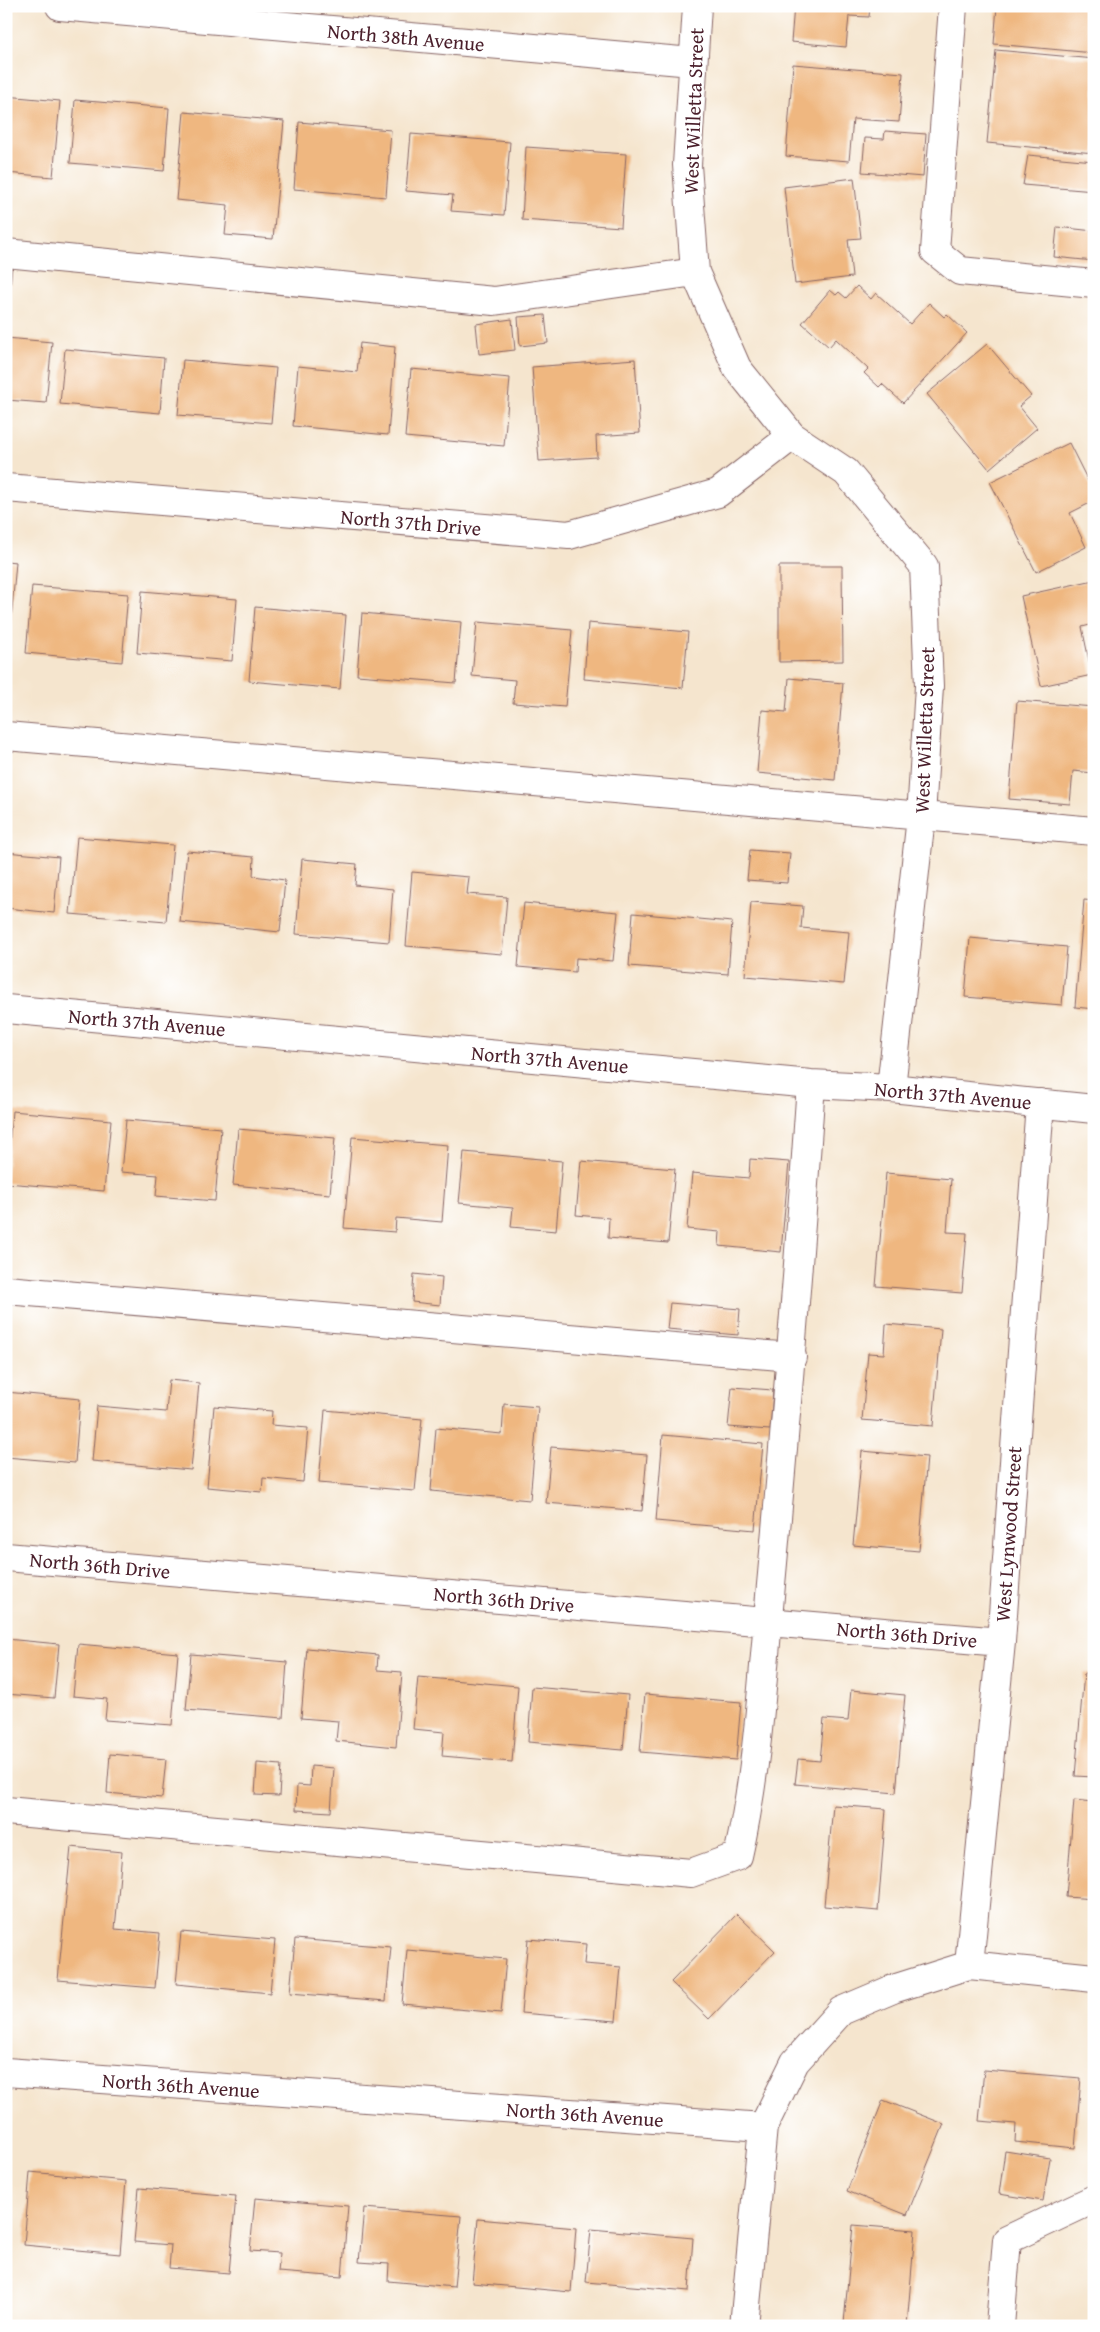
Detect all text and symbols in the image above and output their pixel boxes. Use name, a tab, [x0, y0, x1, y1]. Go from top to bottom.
street label: North 38th Avenue	[326, 16, 486, 58]
street label: West Willetta Street	[676, 27, 710, 195]
street label: North 37th Drive	[339, 501, 483, 543]
street label: West Willetta Street	[907, 646, 941, 814]
street label: North 37th Avenue	[67, 1001, 227, 1043]
street label: North 37th Avenue	[470, 1038, 630, 1080]
street label: North 37th Avenue	[873, 1074, 1033, 1116]
street label: West Lynwood Street	[987, 1445, 1029, 1623]
street label: North 36th Drive	[28, 1544, 172, 1586]
street label: North 36th Drive	[432, 1578, 576, 1620]
street label: North 36th Drive	[835, 1613, 979, 1655]
street label: North 36th Avenue	[101, 2065, 261, 2105]
street label: North 36th Avenue	[505, 2094, 665, 2134]

